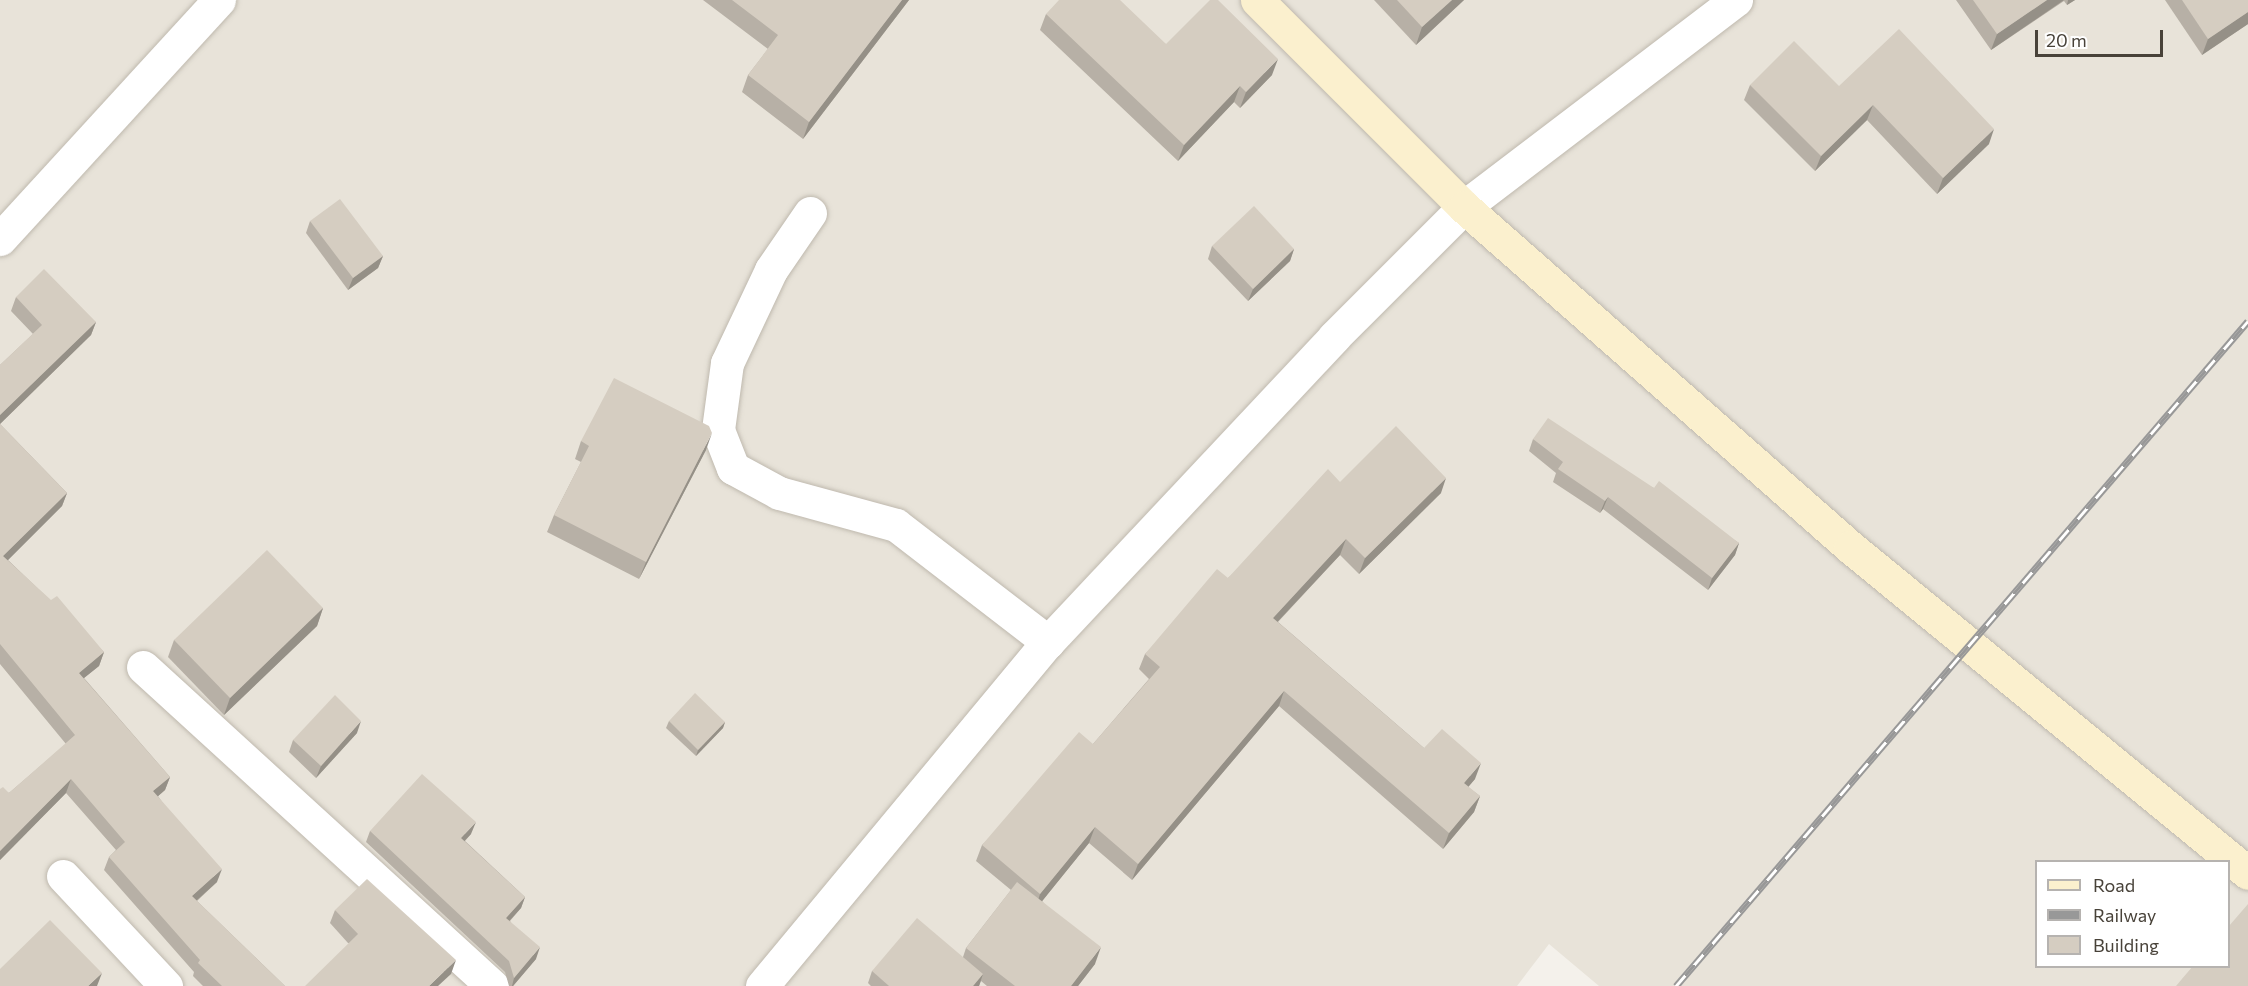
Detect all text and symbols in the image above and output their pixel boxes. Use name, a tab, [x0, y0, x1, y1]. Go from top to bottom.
scale bar	[2038, 18, 2166, 56]
text: 20 m	[2046, 29, 2087, 51]
legend	[2035, 860, 2230, 968]
text: Road	[2093, 874, 2135, 896]
text: Railway	[2093, 904, 2156, 926]
text: Building	[2093, 934, 2159, 956]

